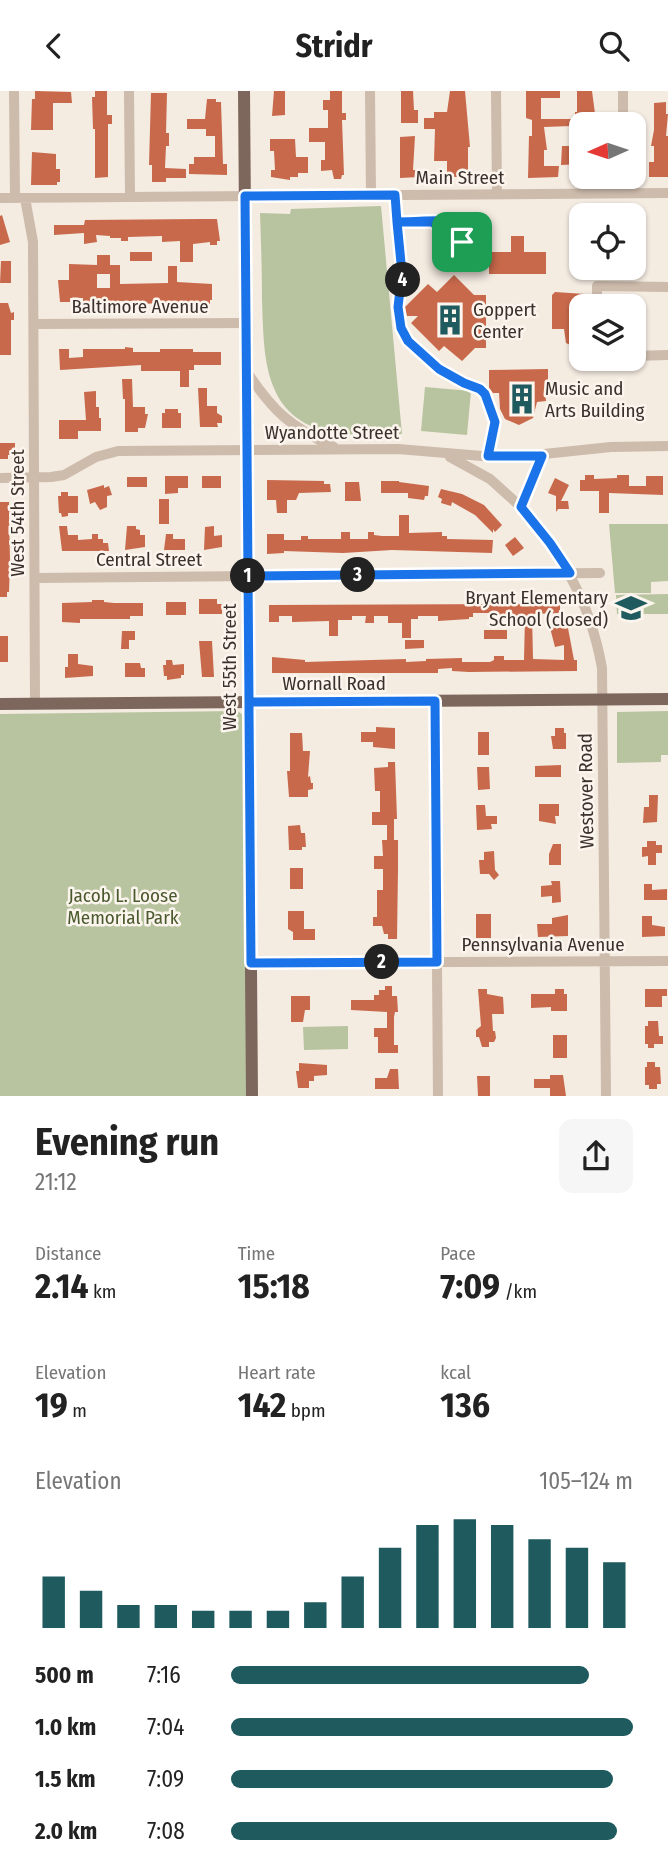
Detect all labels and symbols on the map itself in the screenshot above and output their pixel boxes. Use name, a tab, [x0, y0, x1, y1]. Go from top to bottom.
north arrow	[569, 112, 646, 189]
street label: Main Street	[416, 166, 505, 189]
pin	[432, 212, 492, 272]
pin: 4	[386, 263, 420, 297]
street label: Baltimore Avenue	[71, 295, 209, 318]
place label: Goppert Center	[473, 298, 537, 343]
building icon: Goppert Center	[433, 303, 467, 337]
place label: Music and Arts Building	[545, 377, 644, 422]
building icon: Music and Arts Building	[505, 382, 539, 416]
street label: Wyandotte Street	[265, 421, 400, 444]
street label: West 54th Street	[6, 448, 29, 577]
street label: Central Street	[96, 548, 203, 571]
pin: 3	[340, 557, 376, 593]
pin: 1	[230, 559, 266, 594]
place label: Bryant Elementary School (closed)	[465, 586, 609, 631]
school or university icon: Bryant Elementary School (closed)	[614, 591, 648, 625]
street label: West 55th Street	[218, 603, 241, 730]
street label: Wornall Road	[282, 672, 386, 695]
street label: Westover Road	[573, 733, 599, 849]
park label: Jacob L. Loose Memorial Park	[67, 884, 179, 929]
street label: Pennsylvania Avenue	[461, 933, 625, 956]
pin: 2	[364, 945, 400, 979]

